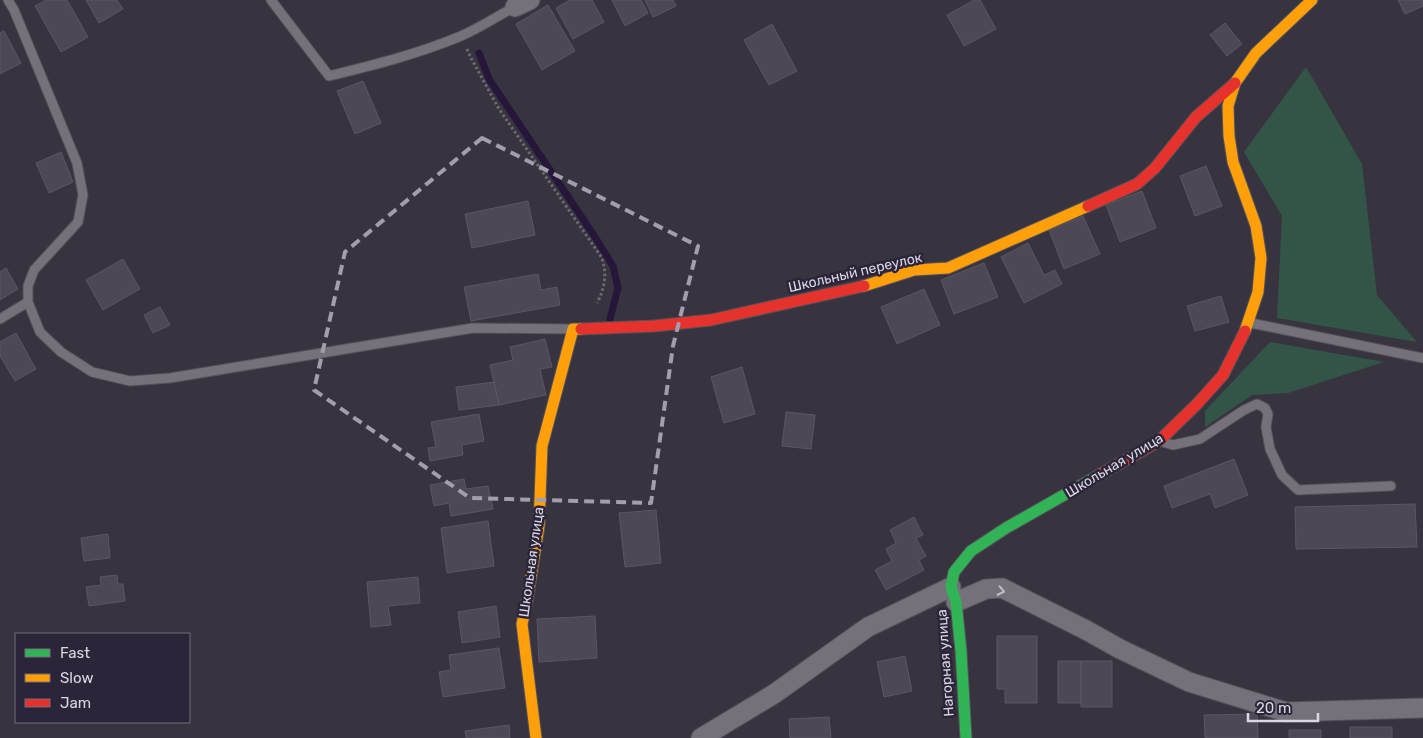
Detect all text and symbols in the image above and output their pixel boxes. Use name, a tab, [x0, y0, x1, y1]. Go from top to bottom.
street label: Школьный переулок	[786, 249, 924, 296]
street label: Школьная улица	[1062, 430, 1166, 501]
street label: Школьная улица	[515, 506, 548, 618]
one-way arrow	[997, 585, 1006, 595]
street label: Нагорная улица	[933, 609, 958, 717]
legend	[15, 633, 190, 723]
text: Fast	[60, 644, 90, 662]
text: Slow	[60, 669, 93, 687]
scale bar	[1248, 690, 1318, 722]
text: Jam	[60, 694, 91, 712]
text: 20 m	[1256, 699, 1291, 717]

